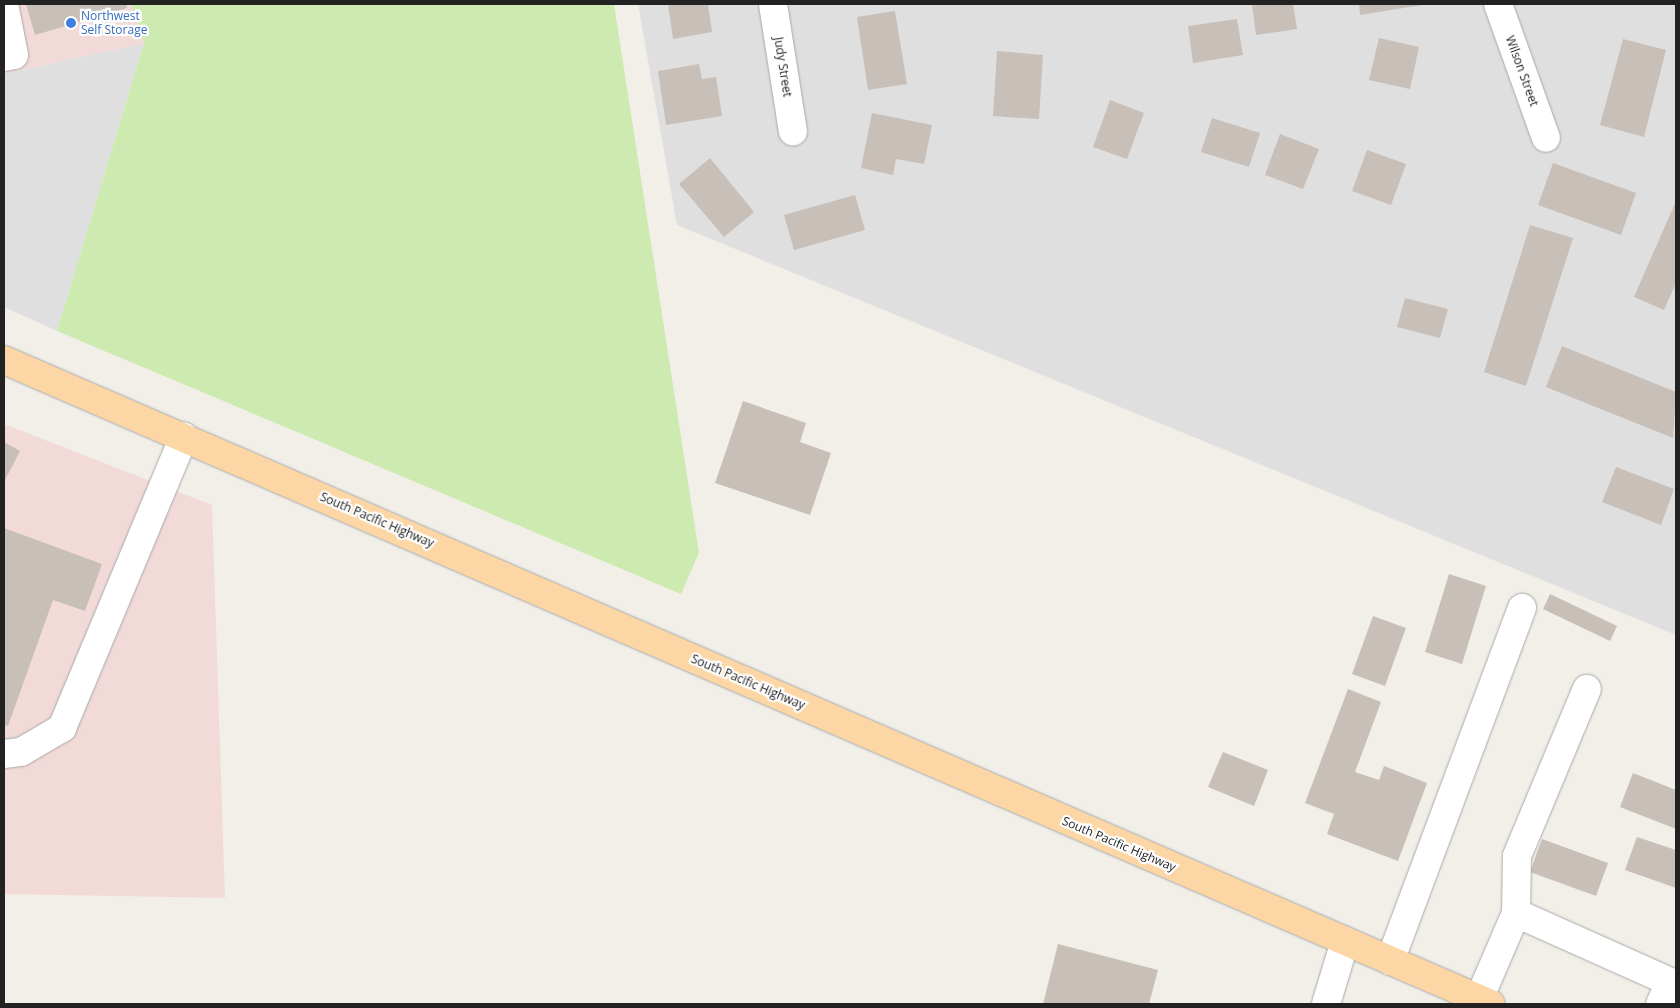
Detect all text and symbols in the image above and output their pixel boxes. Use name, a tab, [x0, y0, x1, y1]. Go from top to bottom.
place label: Northwest Self Storage	[81, 9, 147, 37]
marker: Northwest Self Storage	[65, 17, 77, 29]
street label: Wilson Street	[1503, 34, 1541, 108]
street label: Judy Street	[771, 36, 795, 98]
street label: South Pacific Highway	[318, 489, 436, 551]
street label: South Pacific Highway	[689, 651, 807, 713]
street label: South Pacific Highway	[1060, 813, 1178, 875]

